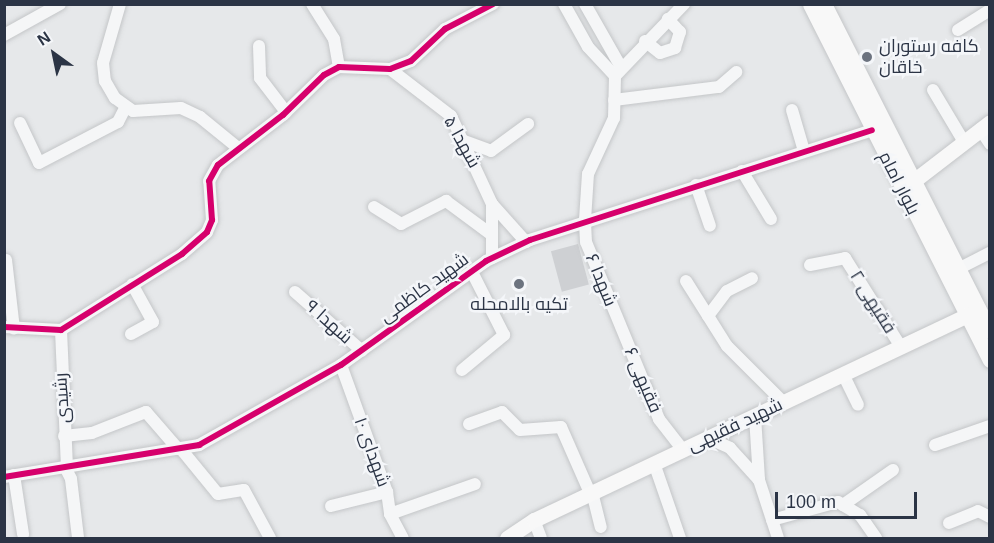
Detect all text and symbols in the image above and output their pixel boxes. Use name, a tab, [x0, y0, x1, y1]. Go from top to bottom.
north arrow	[24, 24, 84, 84]
text: N	[34, 28, 53, 49]
place label: کافه رستوران خاقان	[879, 36, 979, 78]
marker: کافه رستوران خاقان	[860, 50, 874, 64]
street label: شهدا ۵	[439, 112, 485, 172]
street label: بلوار امام	[874, 148, 924, 218]
street label: شهید کاظمی	[375, 248, 473, 328]
street label: شهدا ۶	[581, 251, 621, 309]
street label: فقیهی ۲	[845, 267, 901, 337]
marker: تکیه بالامحله	[512, 277, 526, 291]
place label: تکیه بالامحله	[470, 293, 568, 315]
street label: شهدا ۹	[301, 295, 357, 349]
street label: فقیهی ۶	[620, 344, 666, 416]
street label: رشیدی	[50, 372, 74, 424]
street label: شهید فقیهی	[684, 394, 786, 456]
street label: شهدای ۱۰	[349, 414, 395, 490]
scale bar	[778, 480, 920, 518]
text: 100 m	[786, 492, 836, 512]

